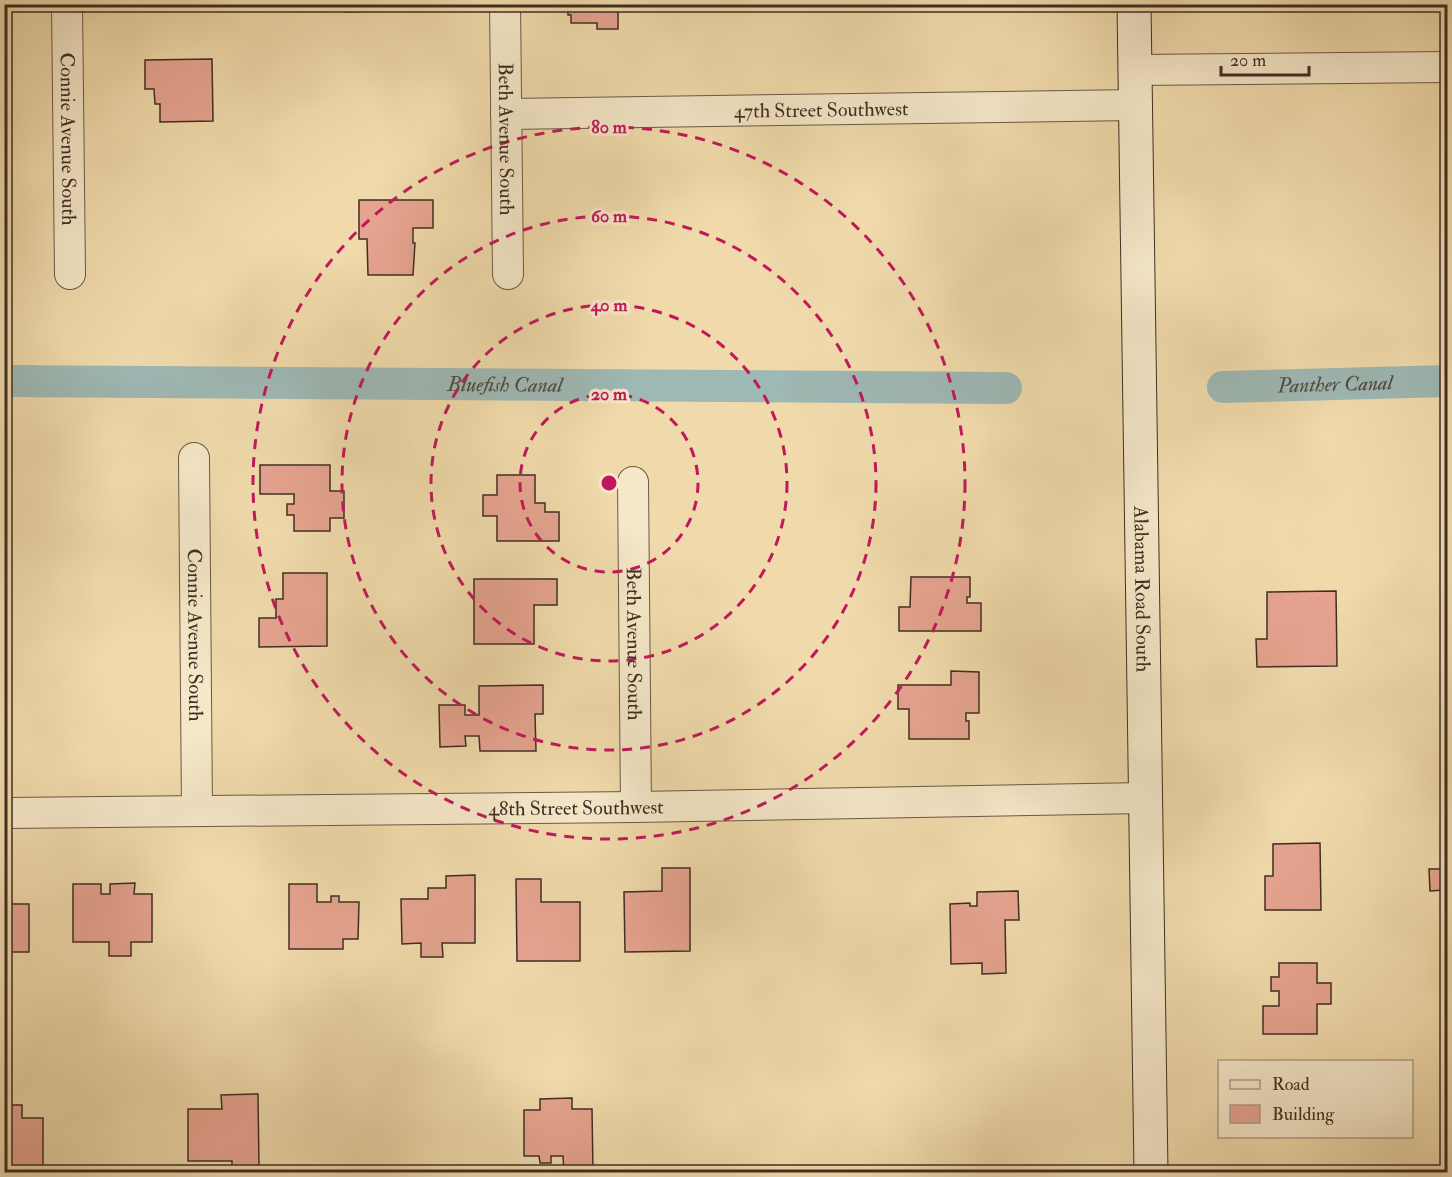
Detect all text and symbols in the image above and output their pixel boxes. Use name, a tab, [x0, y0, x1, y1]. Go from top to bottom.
scale bar	[1221, 39, 1310, 77]
text: 20 m	[1230, 49, 1266, 72]
street label: Connie Avenue South	[55, 52, 81, 226]
street label: Beth Avenue South	[493, 62, 519, 216]
street label: 47th Street Southwest	[733, 96, 909, 124]
text: 80 m	[591, 116, 628, 139]
text: 60 m	[591, 205, 628, 228]
text: 40 m	[590, 294, 628, 317]
water label: Panther Canal	[1276, 369, 1395, 400]
water label: Bluefish Canal	[446, 371, 565, 399]
text: 20 m	[591, 383, 628, 406]
centre of rings	[599, 473, 619, 493]
street label: Alabama Road South	[1128, 505, 1156, 673]
street label: Connie Avenue South	[182, 548, 208, 722]
street label: Beth Avenue South	[621, 567, 647, 721]
street label: 48th Street Southwest	[488, 795, 664, 821]
legend	[1218, 1060, 1413, 1138]
text: Road	[1272, 1073, 1310, 1096]
text: Building	[1272, 1103, 1335, 1126]

